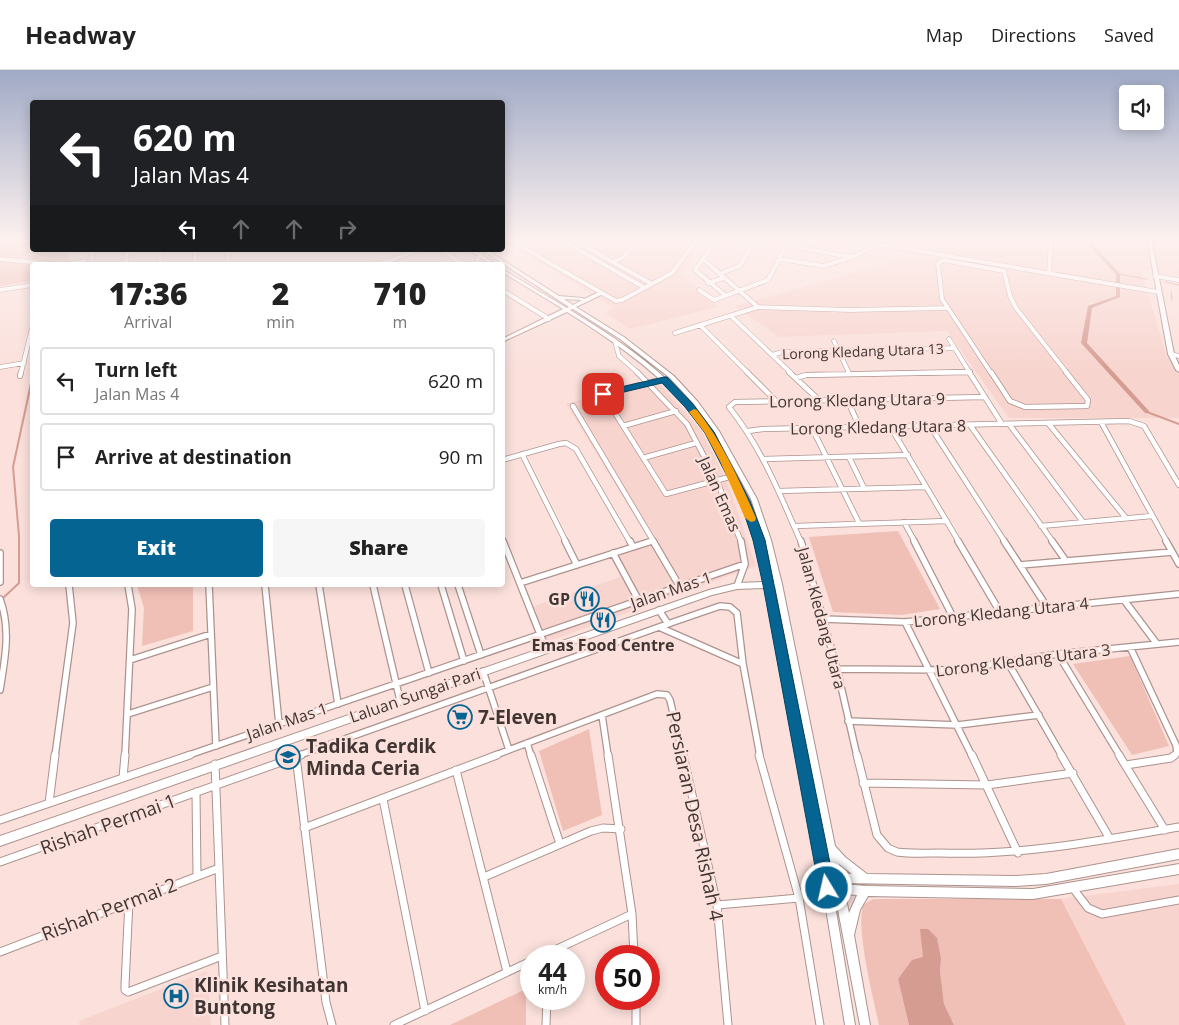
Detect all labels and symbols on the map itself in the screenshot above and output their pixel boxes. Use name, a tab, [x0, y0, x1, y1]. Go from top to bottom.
street label: Lorong Kledang Utara 13	[782, 339, 944, 363]
pin	[582, 373, 624, 415]
street label: Lorong Kledang Utara 9	[769, 387, 945, 413]
street label: Lorong Kledang Utara 8	[790, 414, 966, 440]
street label: Jalan Emas	[693, 451, 746, 535]
street label: Jalan Kledang Utara	[792, 543, 852, 691]
street label: Jalan Mas 1	[626, 566, 714, 615]
restaurant icon: GP	[574, 586, 600, 612]
place label: GP	[548, 588, 570, 610]
street label: Lorong Kledang Utara 4	[912, 592, 1090, 632]
restaurant icon: Emas Food Centre	[590, 607, 616, 633]
place label: Emas Food Centre	[531, 634, 675, 656]
street label: Lorong Kledang Utara 3	[934, 638, 1112, 682]
street label: Laluan Sungai Pari	[347, 662, 483, 728]
street label: Jalan Mas 1	[242, 697, 330, 746]
supermarket icon: 7-Eleven	[447, 704, 473, 730]
place label: 7-Eleven	[478, 704, 557, 730]
street label: Persiaran Desa Rishah 4	[660, 709, 730, 923]
place label: Tadika Cerdik Minda Ceria	[306, 733, 436, 781]
school or university icon: Tadika Cerdik Minda Ceria	[275, 744, 301, 770]
street label: Rishah Permai 1	[36, 787, 180, 861]
position arrow	[800, 861, 852, 913]
street label: Rishah Permai 2	[38, 871, 180, 947]
speed limit sign: 50	[595, 945, 660, 1010]
place label: Klinik Kesihatan Buntong	[194, 972, 348, 1020]
hospital icon: Klinik Kesihatan Buntong	[163, 983, 189, 1009]

